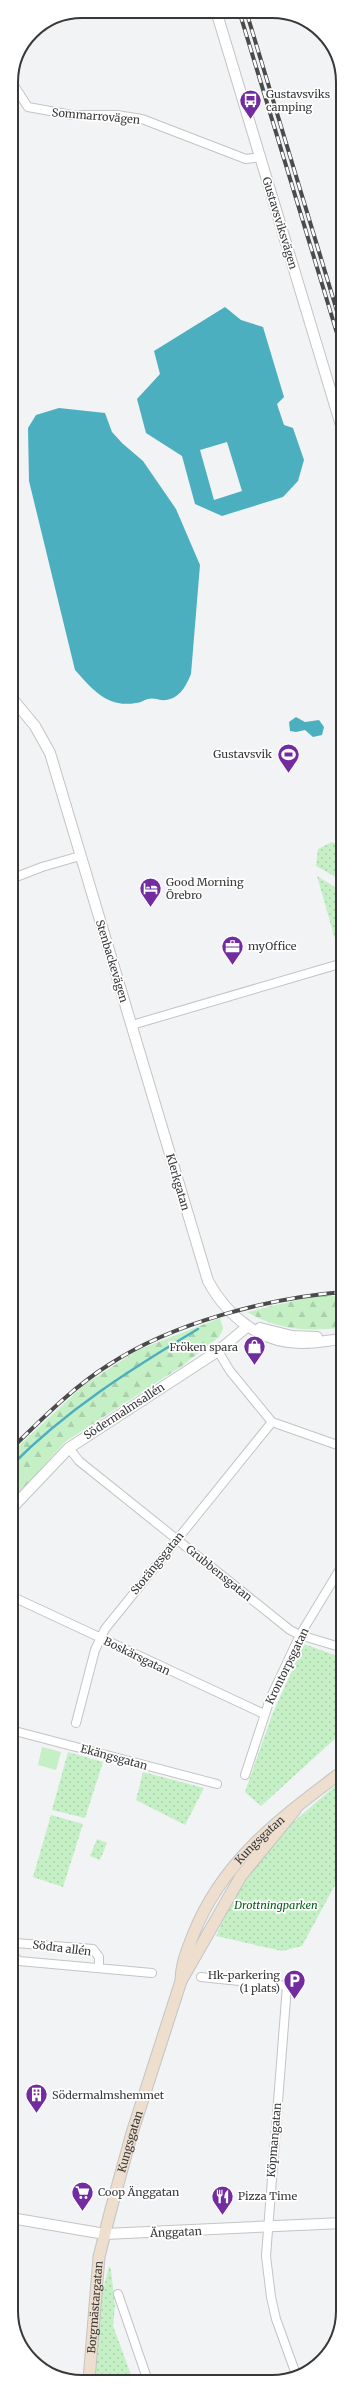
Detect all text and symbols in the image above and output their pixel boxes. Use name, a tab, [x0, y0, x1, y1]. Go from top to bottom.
bus stop icon: Gustavsviks camping	[237, 87, 263, 120]
place label: Gustavsviks camping	[266, 87, 330, 114]
street label: Sommarrovägen	[51, 105, 141, 127]
street label: Gustavsviksvägen	[259, 175, 301, 271]
sports icon: Gustavsvik	[275, 741, 301, 774]
place label: Gustavsvik	[213, 747, 272, 761]
hotel icon: Good Morning Örebro	[137, 875, 163, 908]
place label: Good Morning Örebro	[166, 875, 244, 902]
street label: Stenbackevägen	[93, 918, 131, 1005]
office icon: myOffice	[220, 933, 246, 966]
place label: myOffice	[248, 939, 297, 953]
street label: Klerkgatan	[163, 1152, 193, 1213]
shop icon: Fröken spara	[241, 1334, 267, 1367]
place label: Fröken spara	[169, 1340, 238, 1354]
street label: Södermalmsallén	[81, 1379, 168, 1442]
street label: Storängsgatan	[127, 1528, 187, 1597]
street label: Grubbensgatan	[183, 1542, 256, 1604]
street label: Krontorpsgatan	[262, 1625, 312, 1707]
street label: Boskärsgatan	[101, 1634, 173, 1678]
street label: Ekängsgatan	[79, 1741, 150, 1773]
street label: Kungsgatan	[232, 1812, 288, 1867]
park label: Drottningparken	[233, 1898, 318, 1912]
street label: Södra allén	[32, 1937, 93, 1959]
place label: Hk-parkering (1 plats)	[208, 1968, 280, 1995]
parking icon: Hk-parkering (1 plats)	[282, 1968, 308, 2001]
building icon: Södermalmshemmet	[24, 2082, 50, 2115]
place label: Södermalmshemmet	[52, 2088, 165, 2102]
street label: Köpmangatan	[264, 2101, 284, 2178]
street label: Kungsgatan	[115, 2108, 146, 2174]
supermarket icon: Coop Änggatan	[70, 2179, 96, 2212]
restaurant icon: Pizza Time	[209, 2183, 235, 2216]
place label: Coop Änggatan	[98, 2185, 180, 2199]
place label: Pizza Time	[238, 2189, 298, 2203]
street label: Änggatan	[149, 2224, 203, 2240]
street label: Borgmästargatan	[84, 2260, 106, 2354]

